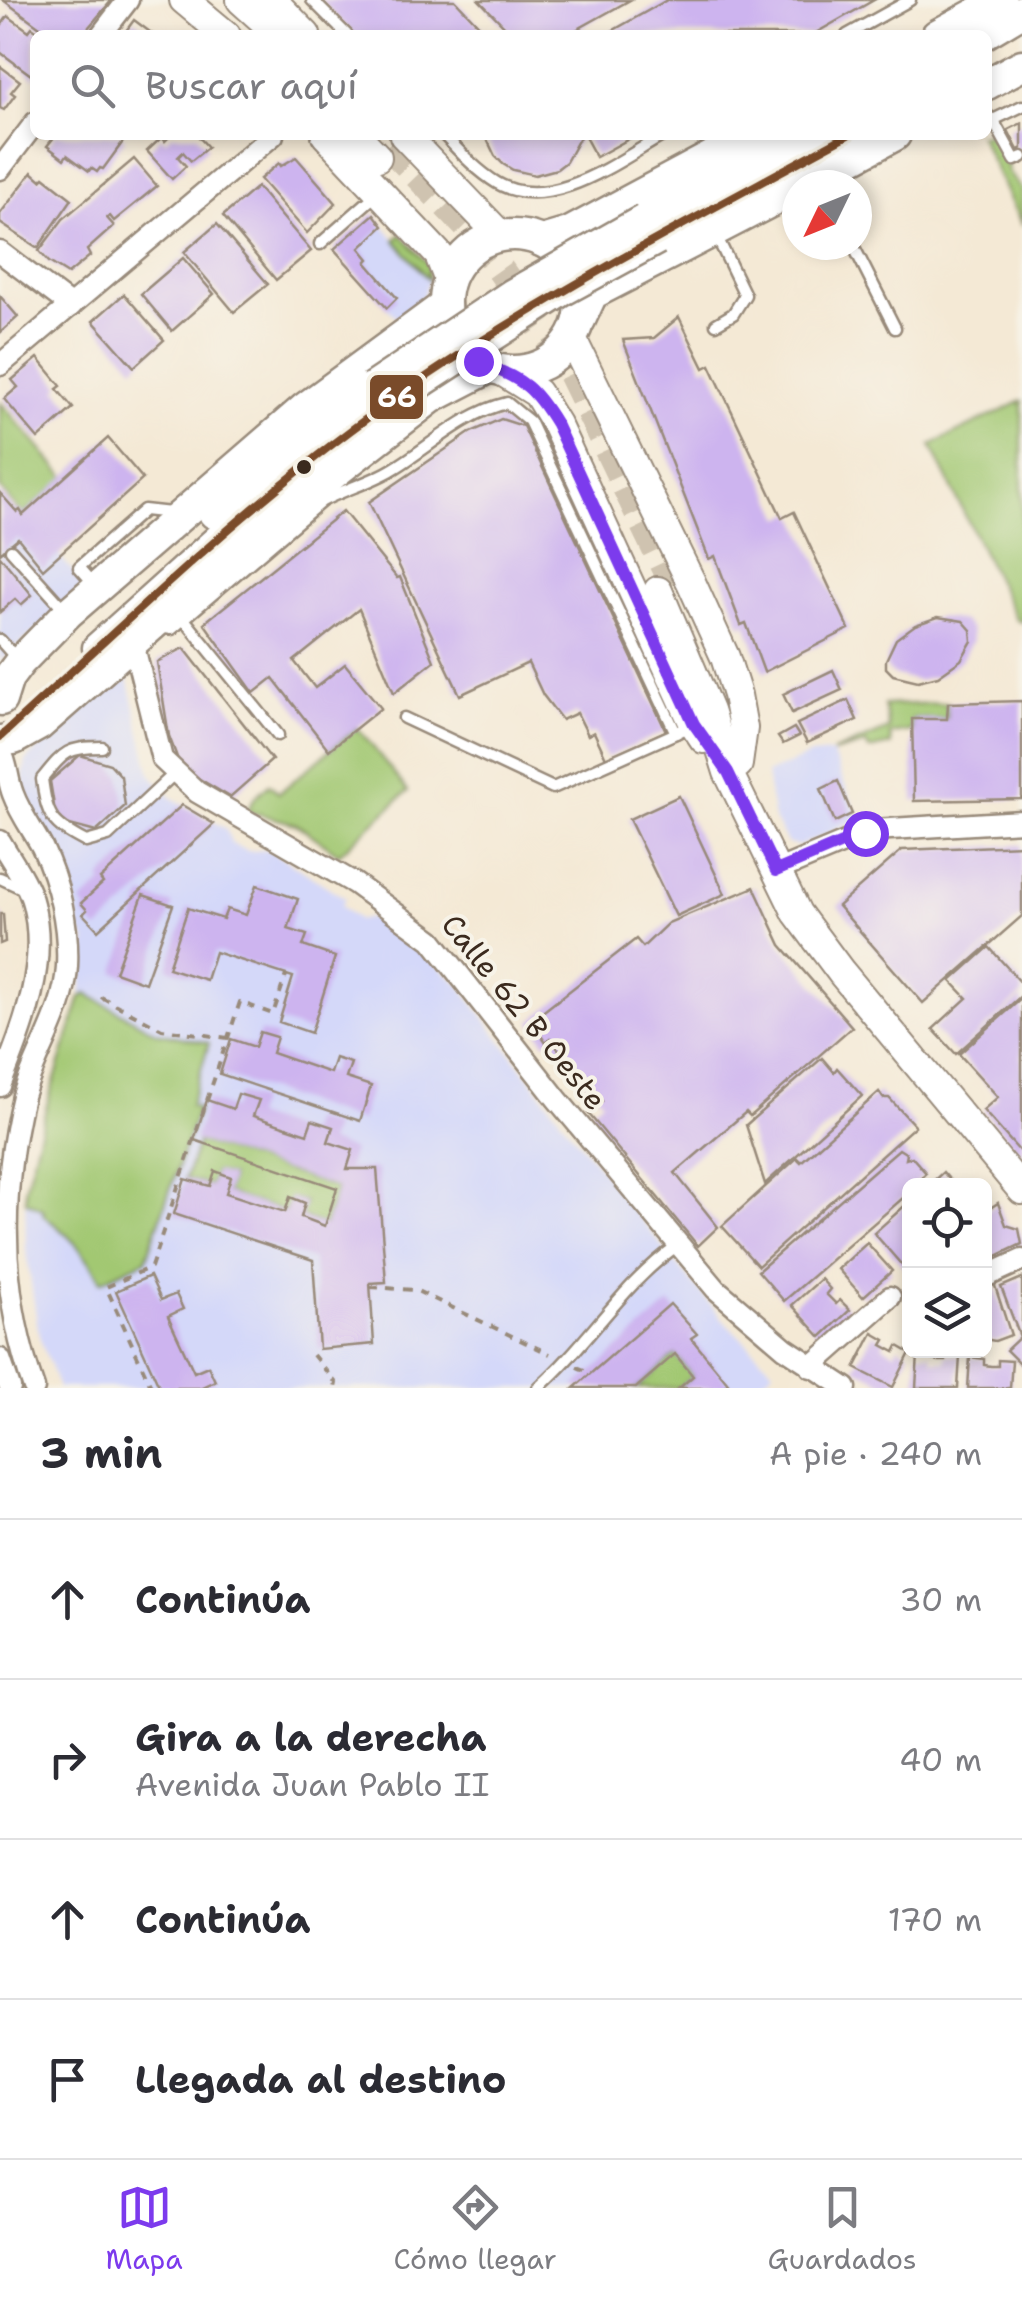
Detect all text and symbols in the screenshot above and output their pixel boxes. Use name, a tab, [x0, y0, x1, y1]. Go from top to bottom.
search box	[30, 30, 992, 140]
icon: search	[65, 58, 120, 113]
text: Buscar aquí	[145, 60, 358, 111]
north arrow	[782, 170, 872, 260]
route end	[456, 339, 502, 385]
line badge: 66	[368, 373, 425, 421]
text: 66	[377, 378, 417, 416]
unlabelled marker	[294, 457, 314, 477]
route start	[843, 811, 889, 857]
street label: Calle 62 B Oeste	[432, 905, 616, 1119]
map controls	[902, 1178, 992, 1358]
button: locate	[902, 1178, 992, 1268]
button: layers	[902, 1268, 992, 1358]
text: 3 min	[40, 1425, 162, 1481]
text: A pie · 240 m	[769, 1432, 982, 1475]
icon: ahead	[40, 1572, 95, 1627]
text: Continúa	[135, 1574, 310, 1625]
text: 30 m	[899, 1578, 982, 1621]
text: Gira a la derecha	[135, 1712, 487, 1763]
icon: right	[40, 1732, 95, 1787]
text: 40 m	[899, 1738, 982, 1781]
text: Avenida Juan Pablo II	[135, 1763, 489, 1806]
icon: ahead	[40, 1892, 95, 1947]
text: Continúa	[135, 1894, 310, 1945]
text: 170 m	[888, 1898, 982, 1941]
icon: arrive	[40, 2052, 95, 2107]
text: Llegada al destino	[135, 2054, 506, 2105]
tab: Mapa	[105, 2180, 183, 2278]
tab: Cómo llegar	[394, 2180, 557, 2278]
tab: Guardados	[768, 2180, 917, 2278]

